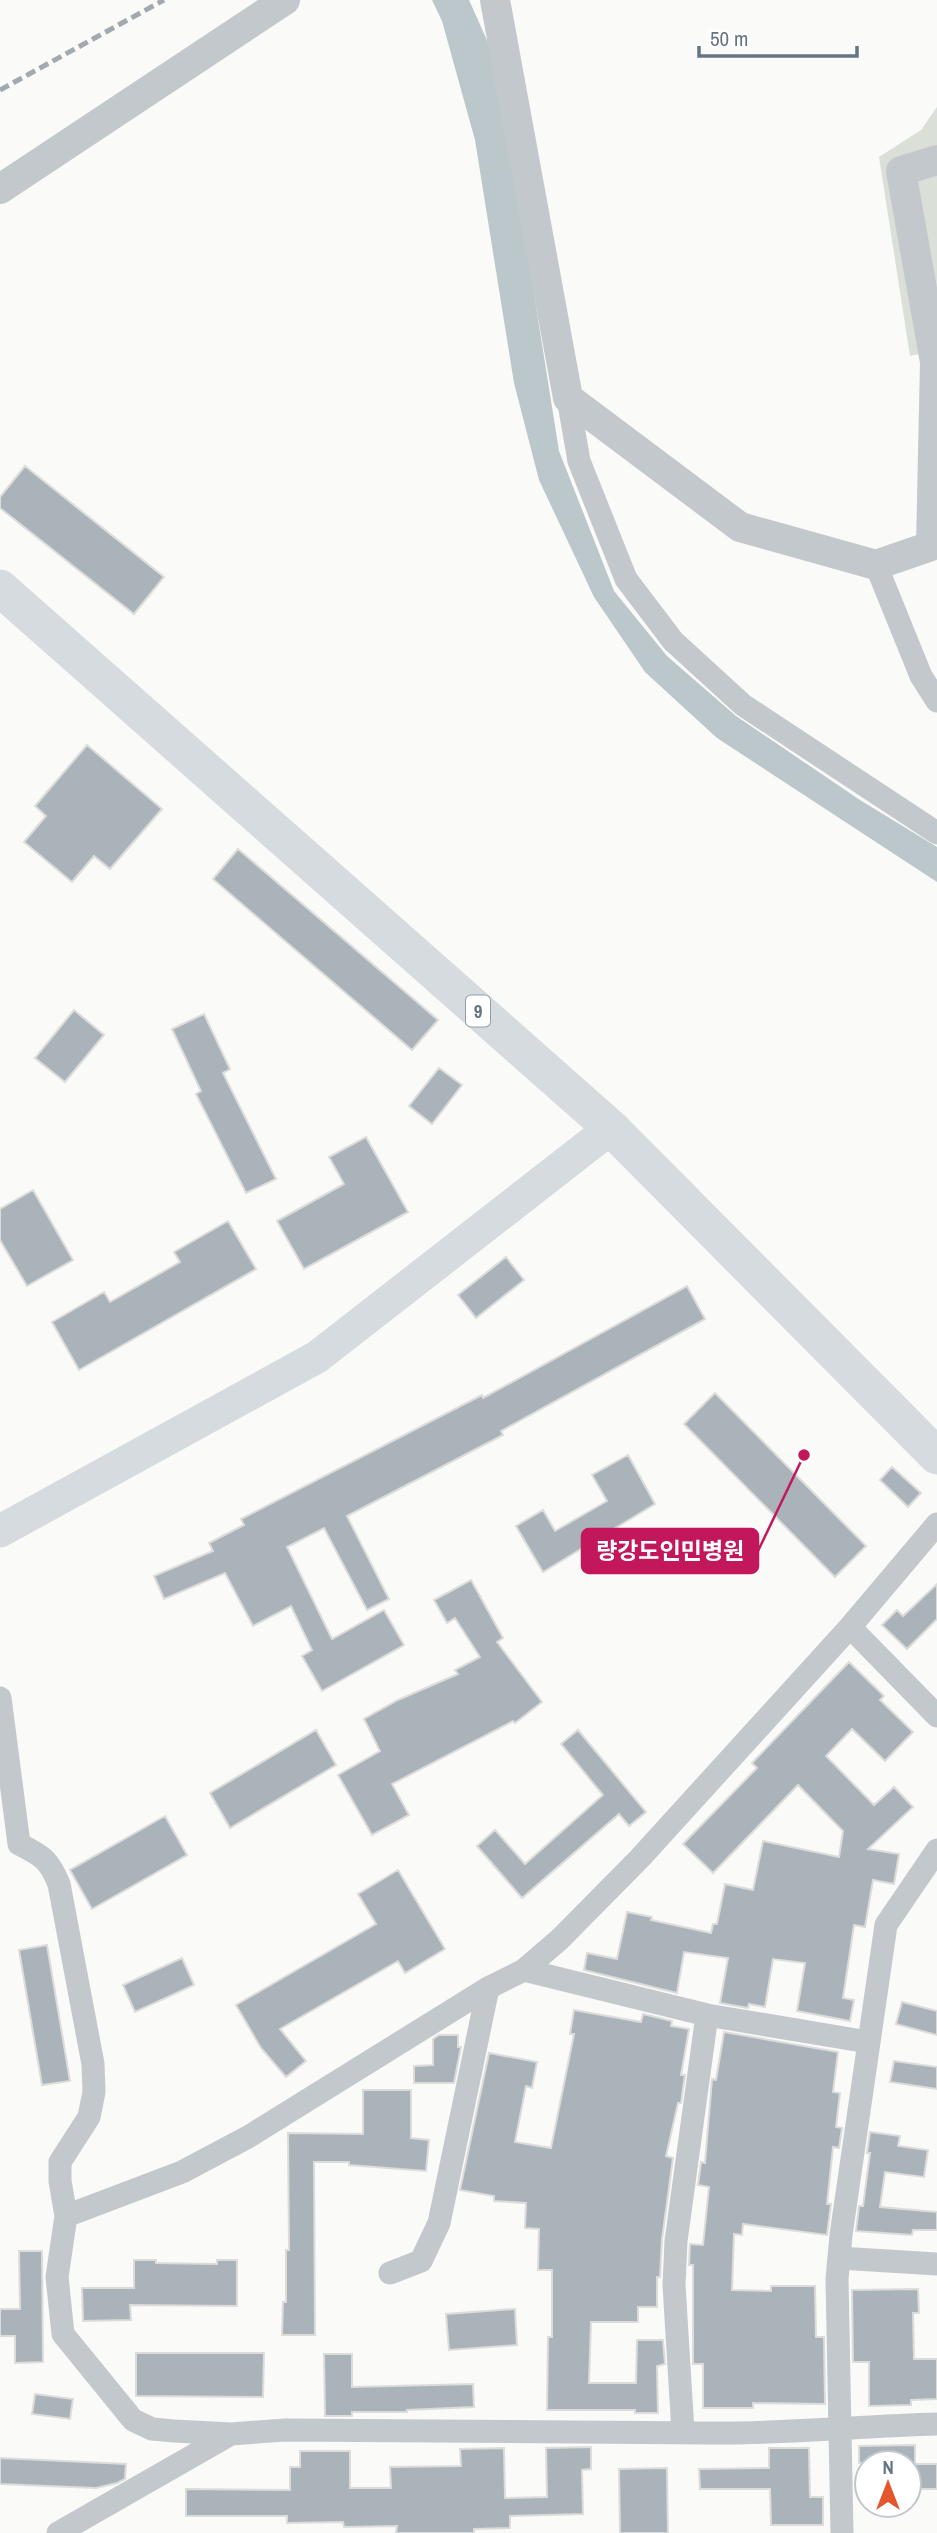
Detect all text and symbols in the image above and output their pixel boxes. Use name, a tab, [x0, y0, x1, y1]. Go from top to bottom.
scale bar	[699, 14, 856, 58]
text: 50 m	[710, 24, 748, 53]
road number: 9	[466, 995, 490, 1026]
callout: 량강도인민병원	[582, 1529, 758, 1573]
text: 량강도인민병원	[596, 1535, 744, 1566]
north arrow	[853, 2449, 923, 2519]
text: N	[882, 2454, 894, 2480]

